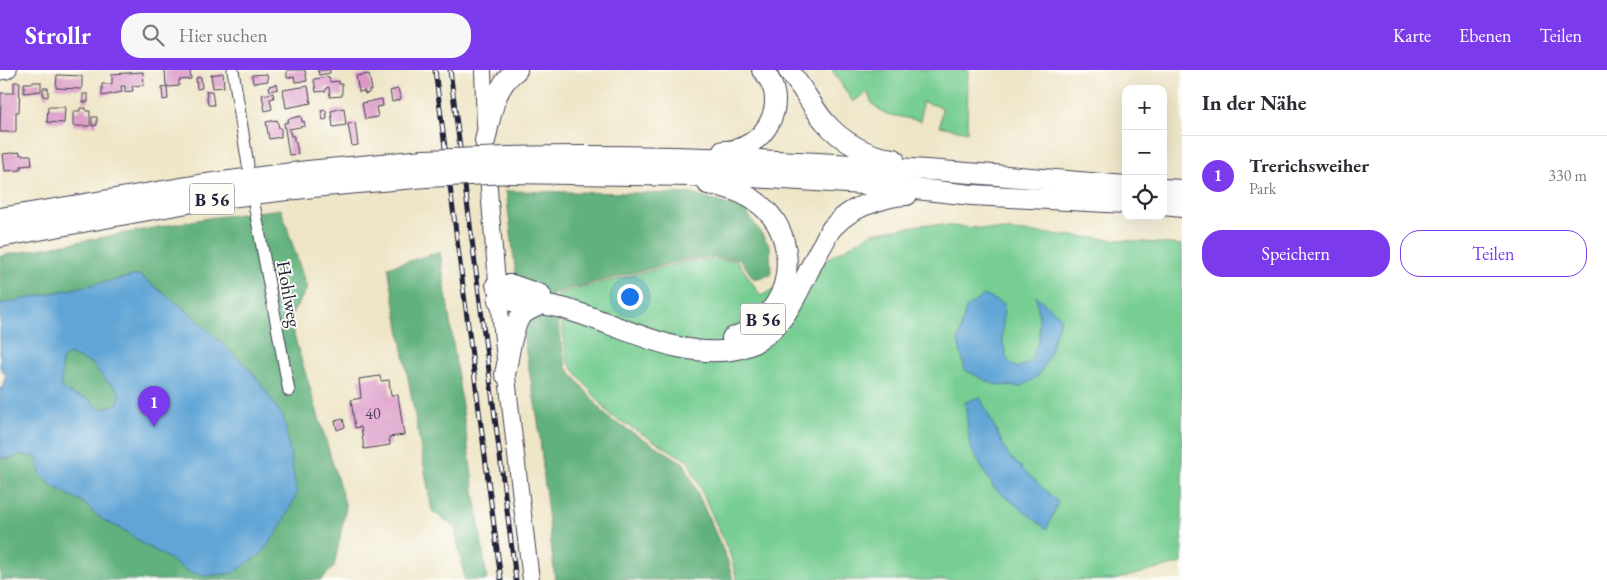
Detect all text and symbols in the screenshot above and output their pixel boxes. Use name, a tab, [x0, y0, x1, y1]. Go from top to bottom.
search box	[121, 13, 471, 58]
text: Strollr	[25, 20, 91, 51]
icon: search	[139, 21, 167, 49]
text: Hier suchen	[179, 23, 268, 48]
text: Karte	[1393, 24, 1431, 47]
text: Ebenen	[1459, 24, 1512, 47]
text: Teilen	[1540, 24, 1582, 47]
map controls	[1122, 85, 1167, 220]
button: +	[1122, 85, 1167, 130]
text: In der Nähe	[1202, 89, 1307, 116]
button: −	[1122, 130, 1167, 175]
text: Trerichsweiher	[1249, 153, 1369, 178]
text: 1	[1214, 165, 1222, 186]
text: 330 m	[1548, 165, 1587, 186]
button: locate	[1122, 175, 1167, 220]
text: Park	[1249, 178, 1276, 199]
road number: B 56	[190, 184, 234, 214]
button: Speichern	[1202, 230, 1390, 277]
button: Teilen	[1400, 230, 1587, 277]
street label: Hohlweg	[271, 259, 307, 330]
your location	[617, 284, 643, 310]
road number: B 56	[740, 303, 786, 334]
pin: 1	[138, 386, 170, 427]
house number: 40	[365, 403, 381, 424]

